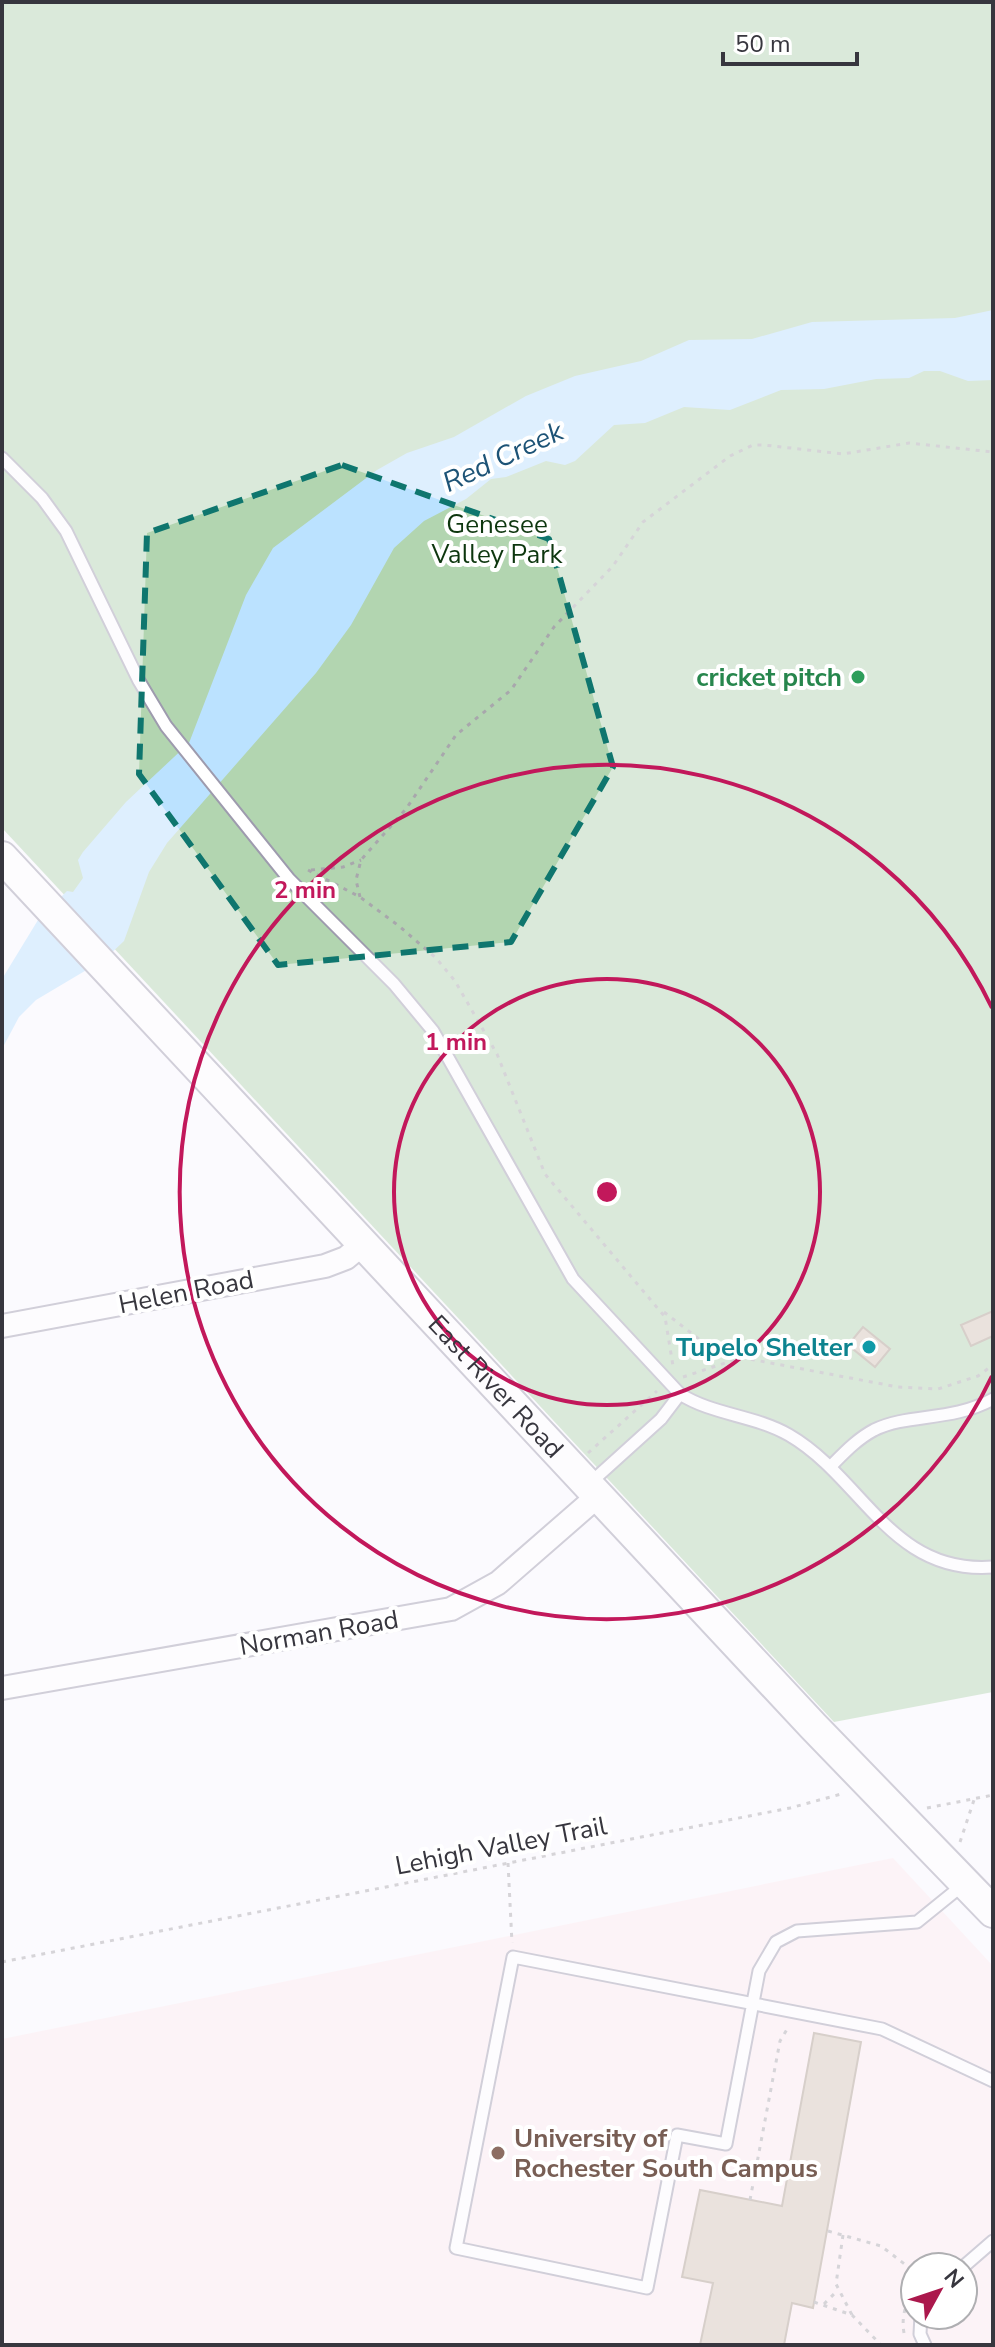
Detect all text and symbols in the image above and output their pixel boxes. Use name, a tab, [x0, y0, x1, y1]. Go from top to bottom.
scale bar	[723, 16, 857, 66]
text: 50 m	[735, 28, 791, 60]
water label: Red Creek	[436, 412, 571, 502]
park label: Genesee Valley Park	[430, 507, 564, 572]
place label: cricket pitch	[696, 660, 842, 695]
marker: cricket pitch	[849, 668, 867, 686]
text: 2 min	[274, 874, 336, 906]
text: 1 min	[425, 1026, 487, 1058]
centre of rings	[593, 1178, 621, 1206]
street label: Helen Road	[115, 1262, 257, 1322]
street label: East River Road	[420, 1307, 572, 1465]
place label: Tupelo Shelter	[676, 1330, 854, 1365]
marker: Tupelo Shelter	[860, 1338, 878, 1356]
street label: Norman Road	[237, 1602, 401, 1664]
street label: Lehigh Valley Trail	[392, 1808, 610, 1884]
place label: University of Rochester South Campus	[514, 2121, 818, 2186]
marker: University of Rochester South Campus	[489, 2144, 507, 2162]
north arrow	[899, 2251, 979, 2331]
text: N	[937, 2263, 970, 2295]

